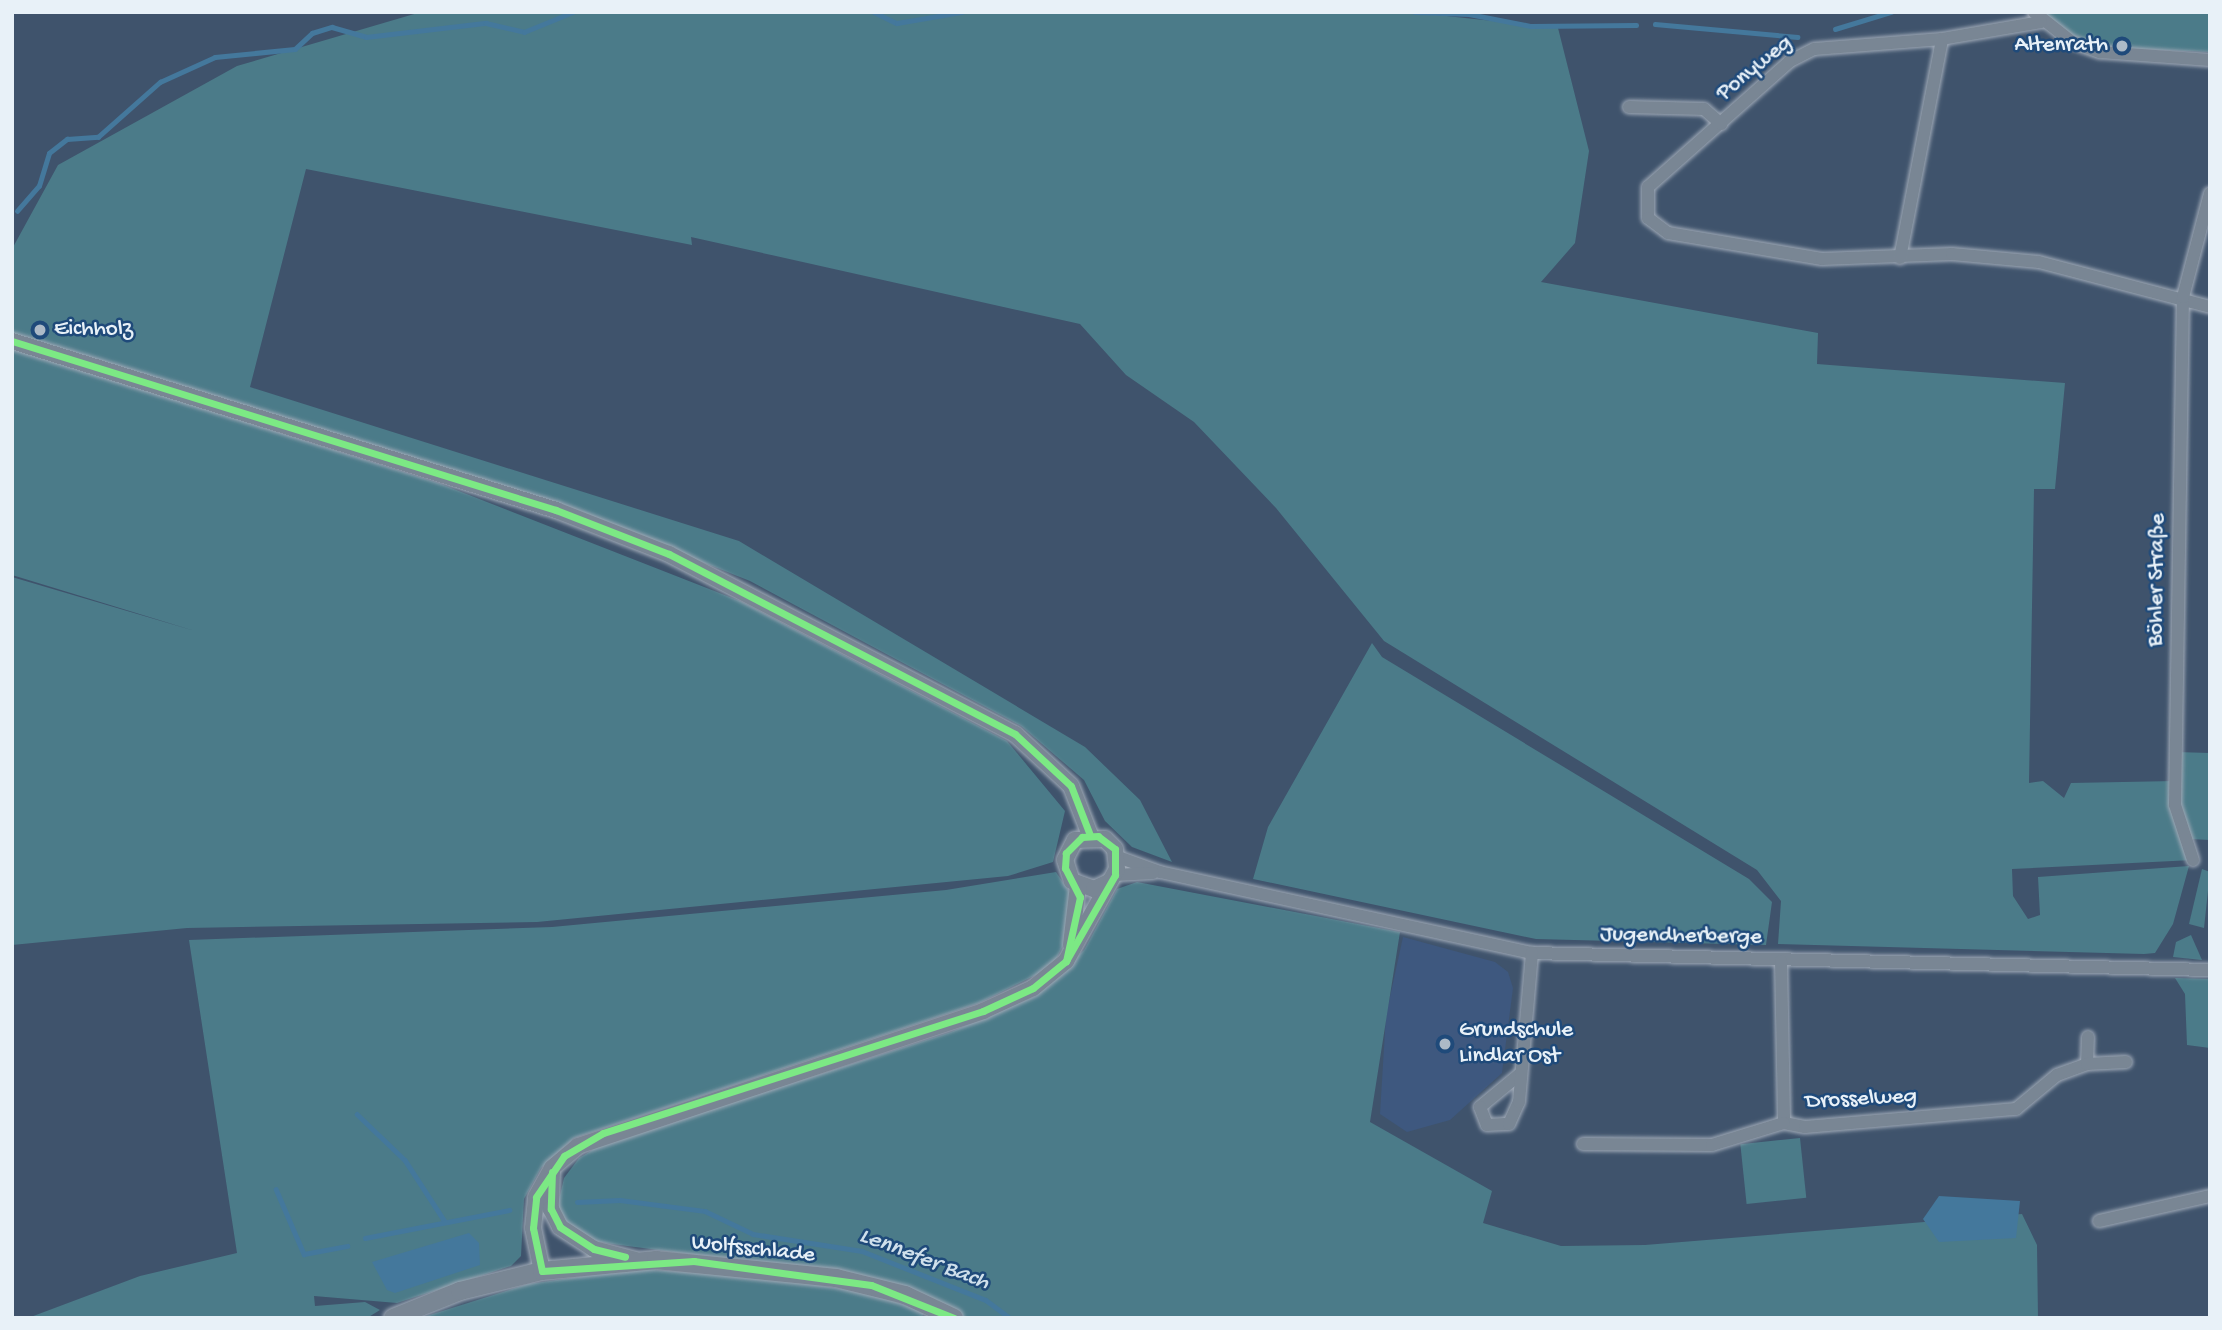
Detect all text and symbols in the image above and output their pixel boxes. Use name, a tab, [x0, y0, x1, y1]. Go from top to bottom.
street label: Ponyweg	[1711, 30, 1799, 108]
place label: Altenrath	[2015, 32, 2108, 60]
marker: Altenrath	[2114, 38, 2130, 54]
place label: Eichholz	[54, 316, 133, 344]
marker: Eichholz	[32, 322, 48, 338]
street label: Böhler Straße	[2143, 513, 2173, 647]
street label: Jugendherberge	[1600, 922, 1762, 952]
place label: Grundschule Lindlar Ost	[1459, 1017, 1573, 1071]
marker: Grundschule Lindlar Ost	[1437, 1036, 1453, 1052]
street label: Drosselweg	[1804, 1083, 1918, 1117]
water label: Lennefer Bach	[855, 1222, 993, 1298]
street label: Wolfsschlade	[690, 1230, 816, 1270]

